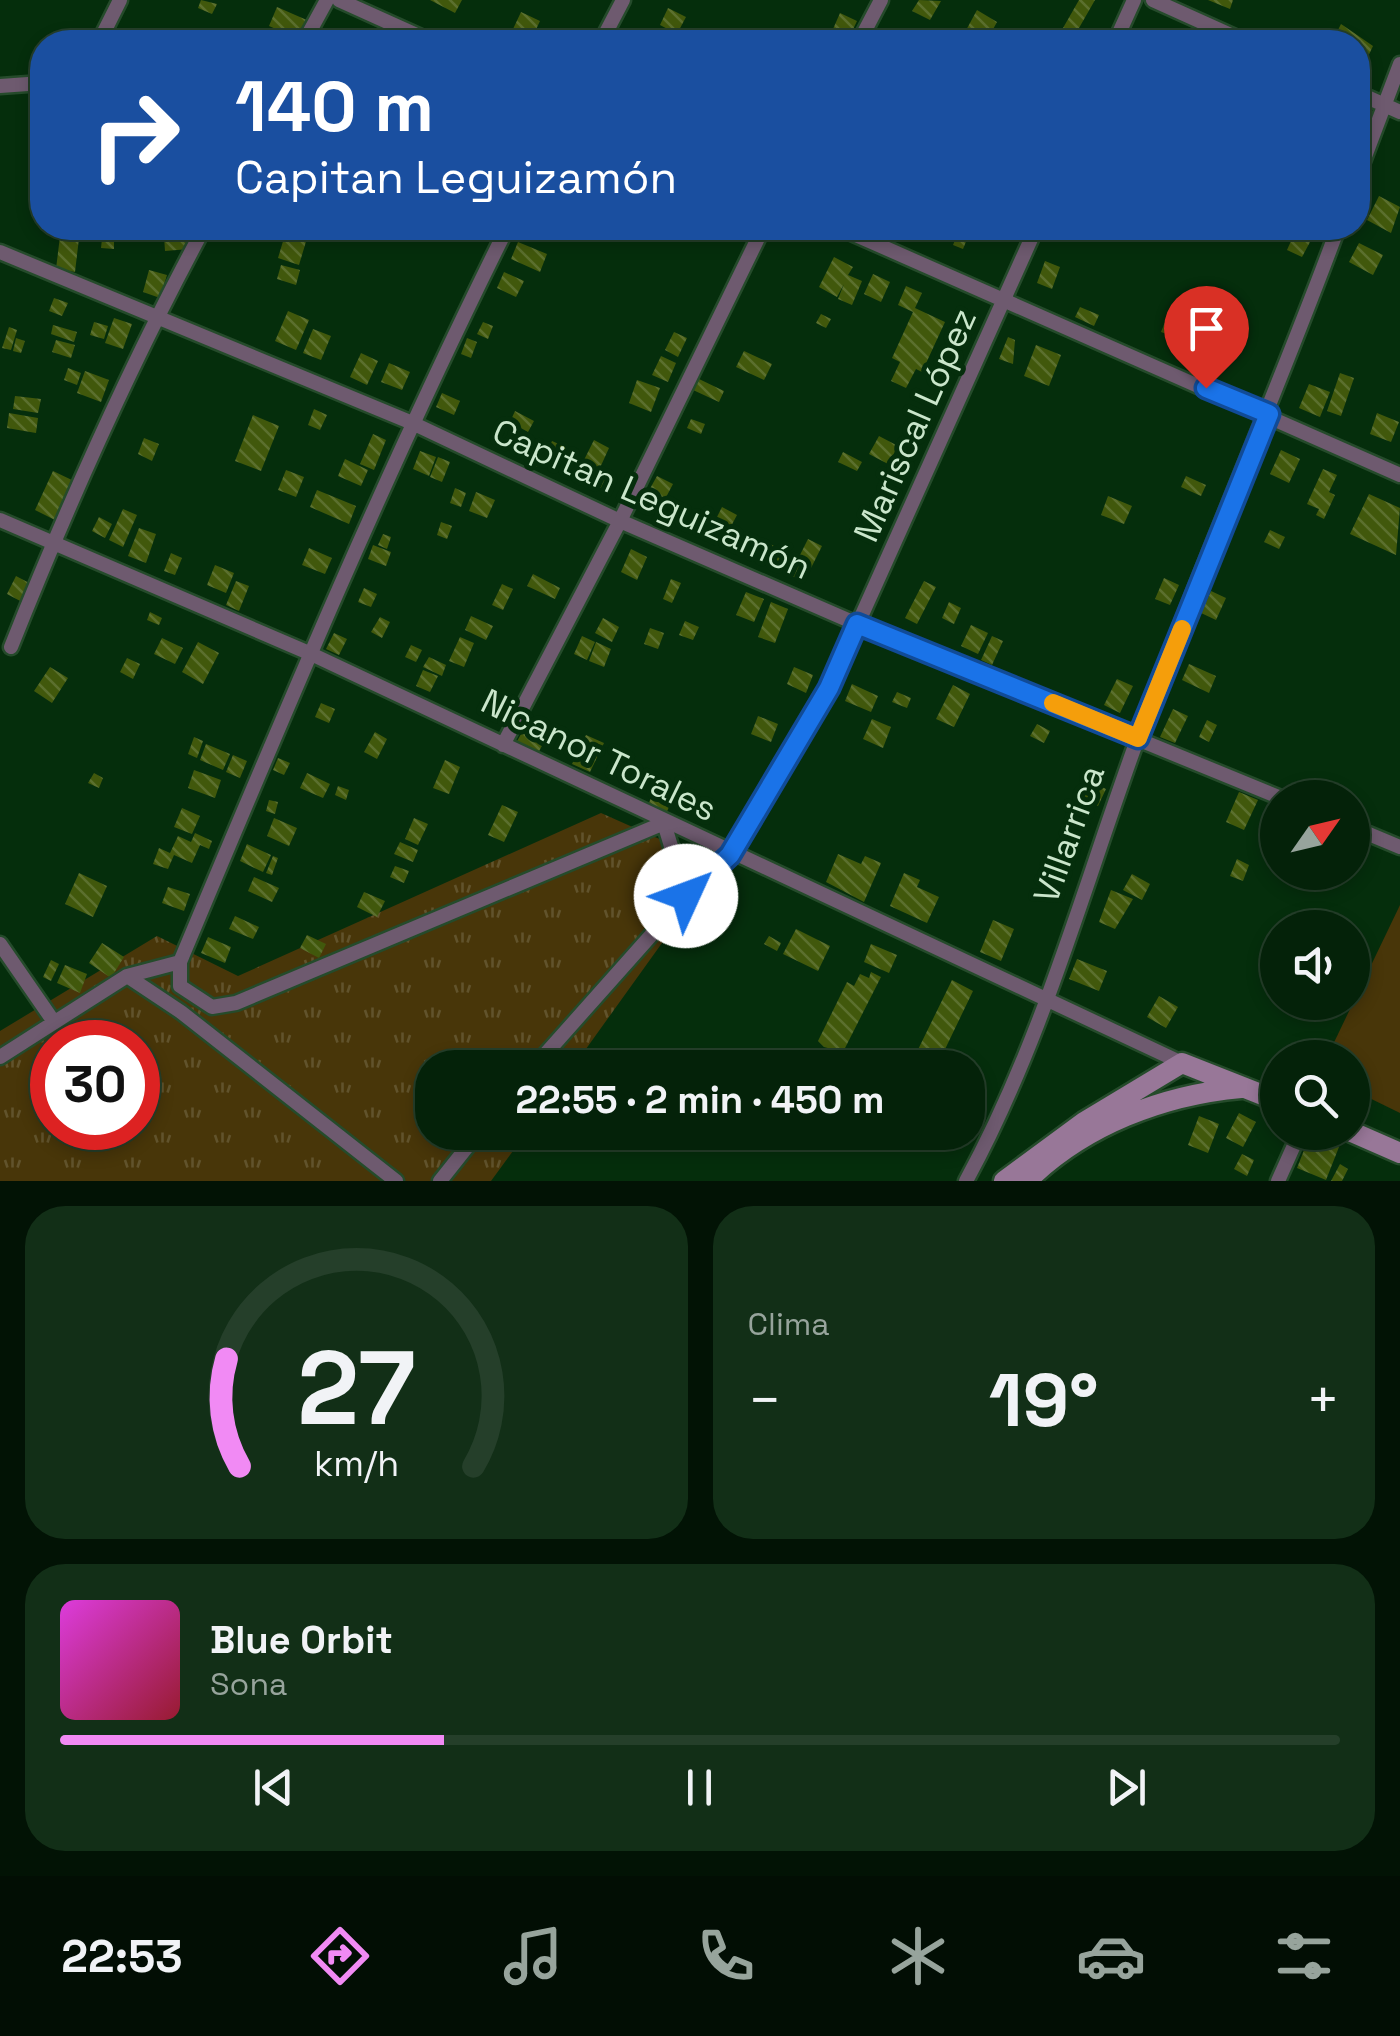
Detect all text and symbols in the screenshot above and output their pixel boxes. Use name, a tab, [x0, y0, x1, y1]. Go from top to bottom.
text: 140 m	[235, 62, 434, 151]
icon: right	[70, 70, 200, 200]
text: Capitan Leguizamón	[235, 149, 677, 206]
pin	[1164, 286, 1249, 389]
icon: arrive	[1179, 301, 1234, 356]
street label: Mariscal López	[844, 302, 986, 548]
street label: Capitan Leguizamón	[486, 409, 818, 589]
street label: Nicanor Torales	[474, 679, 724, 831]
street label: Villarrica	[1024, 759, 1114, 909]
north arrow	[1260, 780, 1370, 890]
map controls	[1260, 780, 1370, 1150]
position arrow	[634, 844, 738, 948]
button: sound	[1260, 910, 1370, 1020]
speed limit sign: 30	[30, 1020, 160, 1150]
button: search	[1260, 1040, 1370, 1150]
text: 22:55 · 2 min · 450 m	[515, 1076, 885, 1124]
text: Clima	[748, 1304, 830, 1344]
text: 27	[297, 1322, 415, 1454]
text: 19°	[989, 1352, 1099, 1448]
text: −	[748, 1365, 782, 1435]
text: +	[1306, 1365, 1340, 1435]
text: km/h	[314, 1441, 399, 1486]
text: Blue Orbit	[210, 1616, 393, 1664]
text: Sona	[210, 1664, 287, 1704]
icon: previous	[246, 1760, 301, 1815]
icon: pause	[672, 1760, 727, 1815]
icon: next	[1099, 1760, 1154, 1815]
icon: directions	[305, 1921, 375, 1991]
icon: music	[498, 1921, 568, 1991]
icon: phone	[691, 1921, 761, 1991]
icon: climate	[883, 1921, 953, 1991]
icon: car	[1076, 1921, 1146, 1991]
icon: filters	[1269, 1921, 1339, 1991]
text: 22:53	[61, 1928, 183, 1985]

